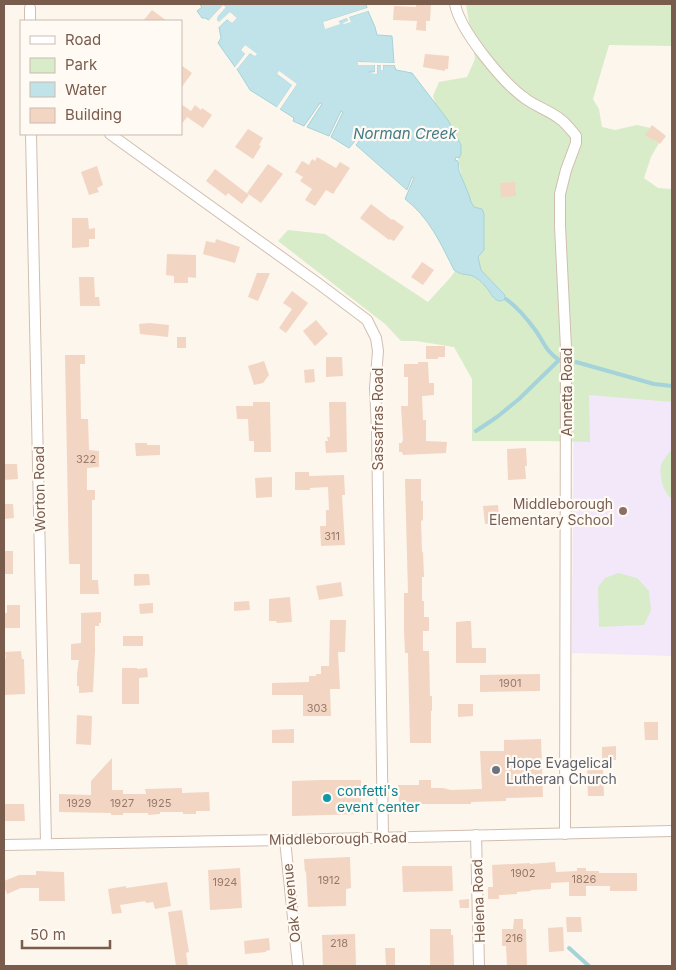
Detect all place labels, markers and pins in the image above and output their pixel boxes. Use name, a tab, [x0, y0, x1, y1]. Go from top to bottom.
place label: Middleborough Elementary School	[489, 495, 613, 528]
marker: Middleborough Elementary School	[617, 505, 629, 517]
place label: Hope Evagelical Lutheran Church	[506, 754, 617, 787]
marker: Hope Evagelical Lutheran Church	[490, 764, 502, 776]
place label: confetti's event center	[337, 782, 420, 815]
marker: confetti's event center	[321, 792, 333, 804]

